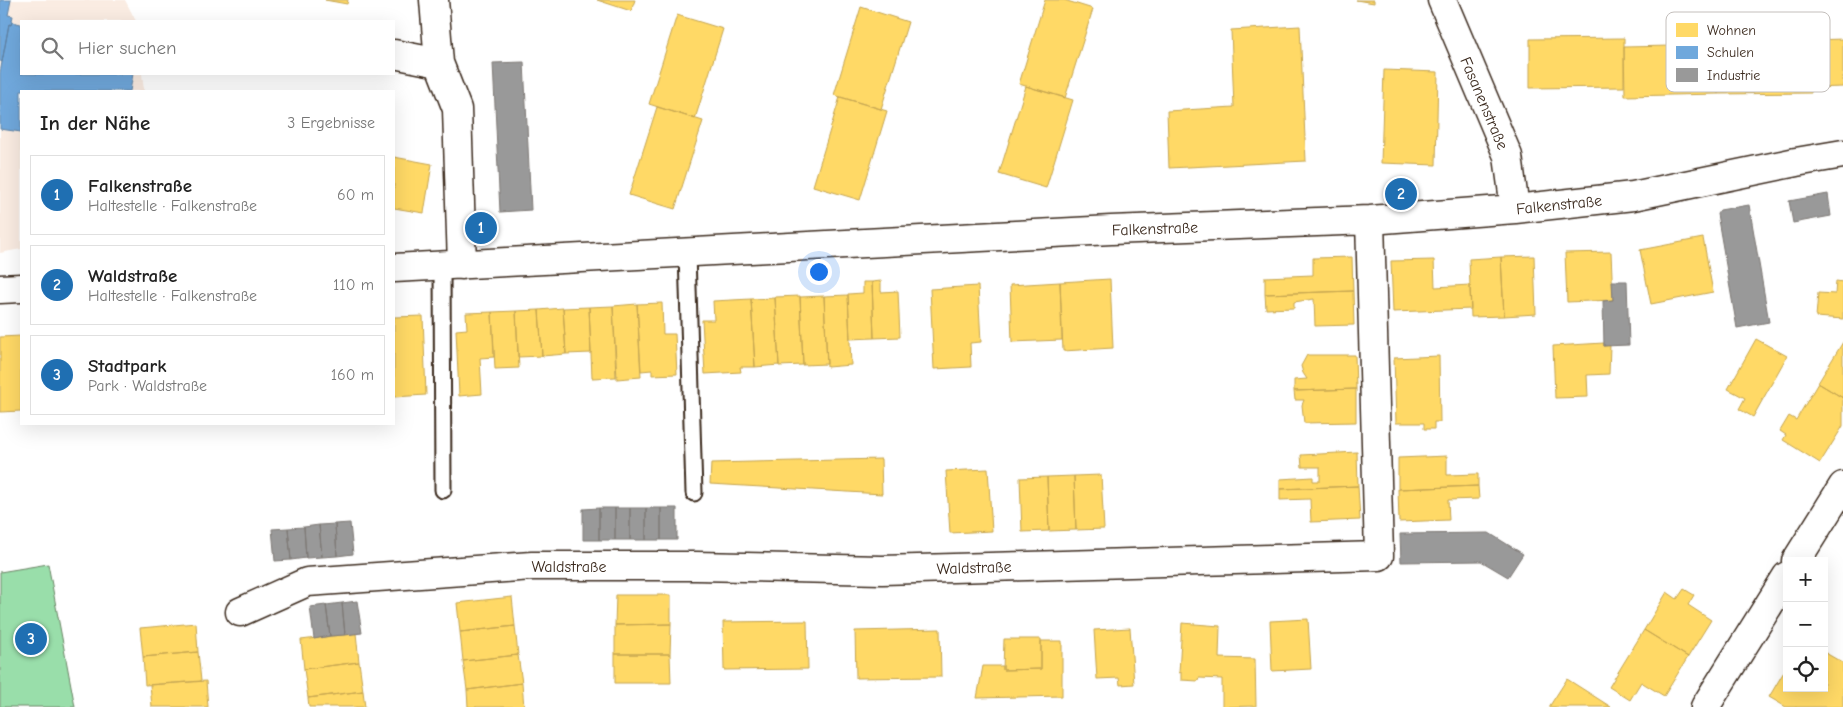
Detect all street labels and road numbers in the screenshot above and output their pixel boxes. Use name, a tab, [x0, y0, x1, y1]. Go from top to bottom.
street label: Fasanenstraße	[1456, 54, 1512, 153]
street label: Falkenstraße	[1515, 192, 1603, 218]
street label: Falkenstraße	[1112, 218, 1198, 240]
street label: Waldstraße	[532, 558, 607, 576]
street label: Waldstraße	[936, 558, 1012, 578]

